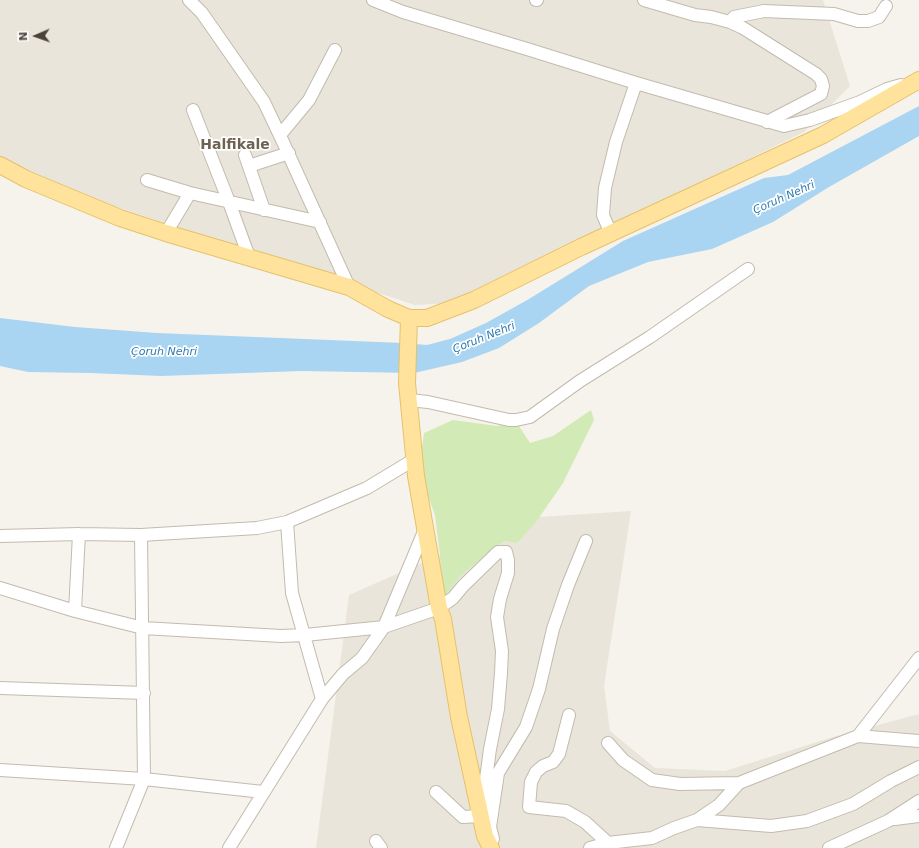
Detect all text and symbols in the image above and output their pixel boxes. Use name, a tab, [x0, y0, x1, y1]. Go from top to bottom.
north arrow	[16, 16, 56, 56]
text: N	[17, 32, 30, 41]
district label: Halfikale	[200, 137, 270, 153]
water label: Çoruh Nehri	[751, 179, 817, 217]
water label: Çoruh Nehri	[451, 320, 517, 356]
water label: Çoruh Nehri	[131, 345, 197, 359]

